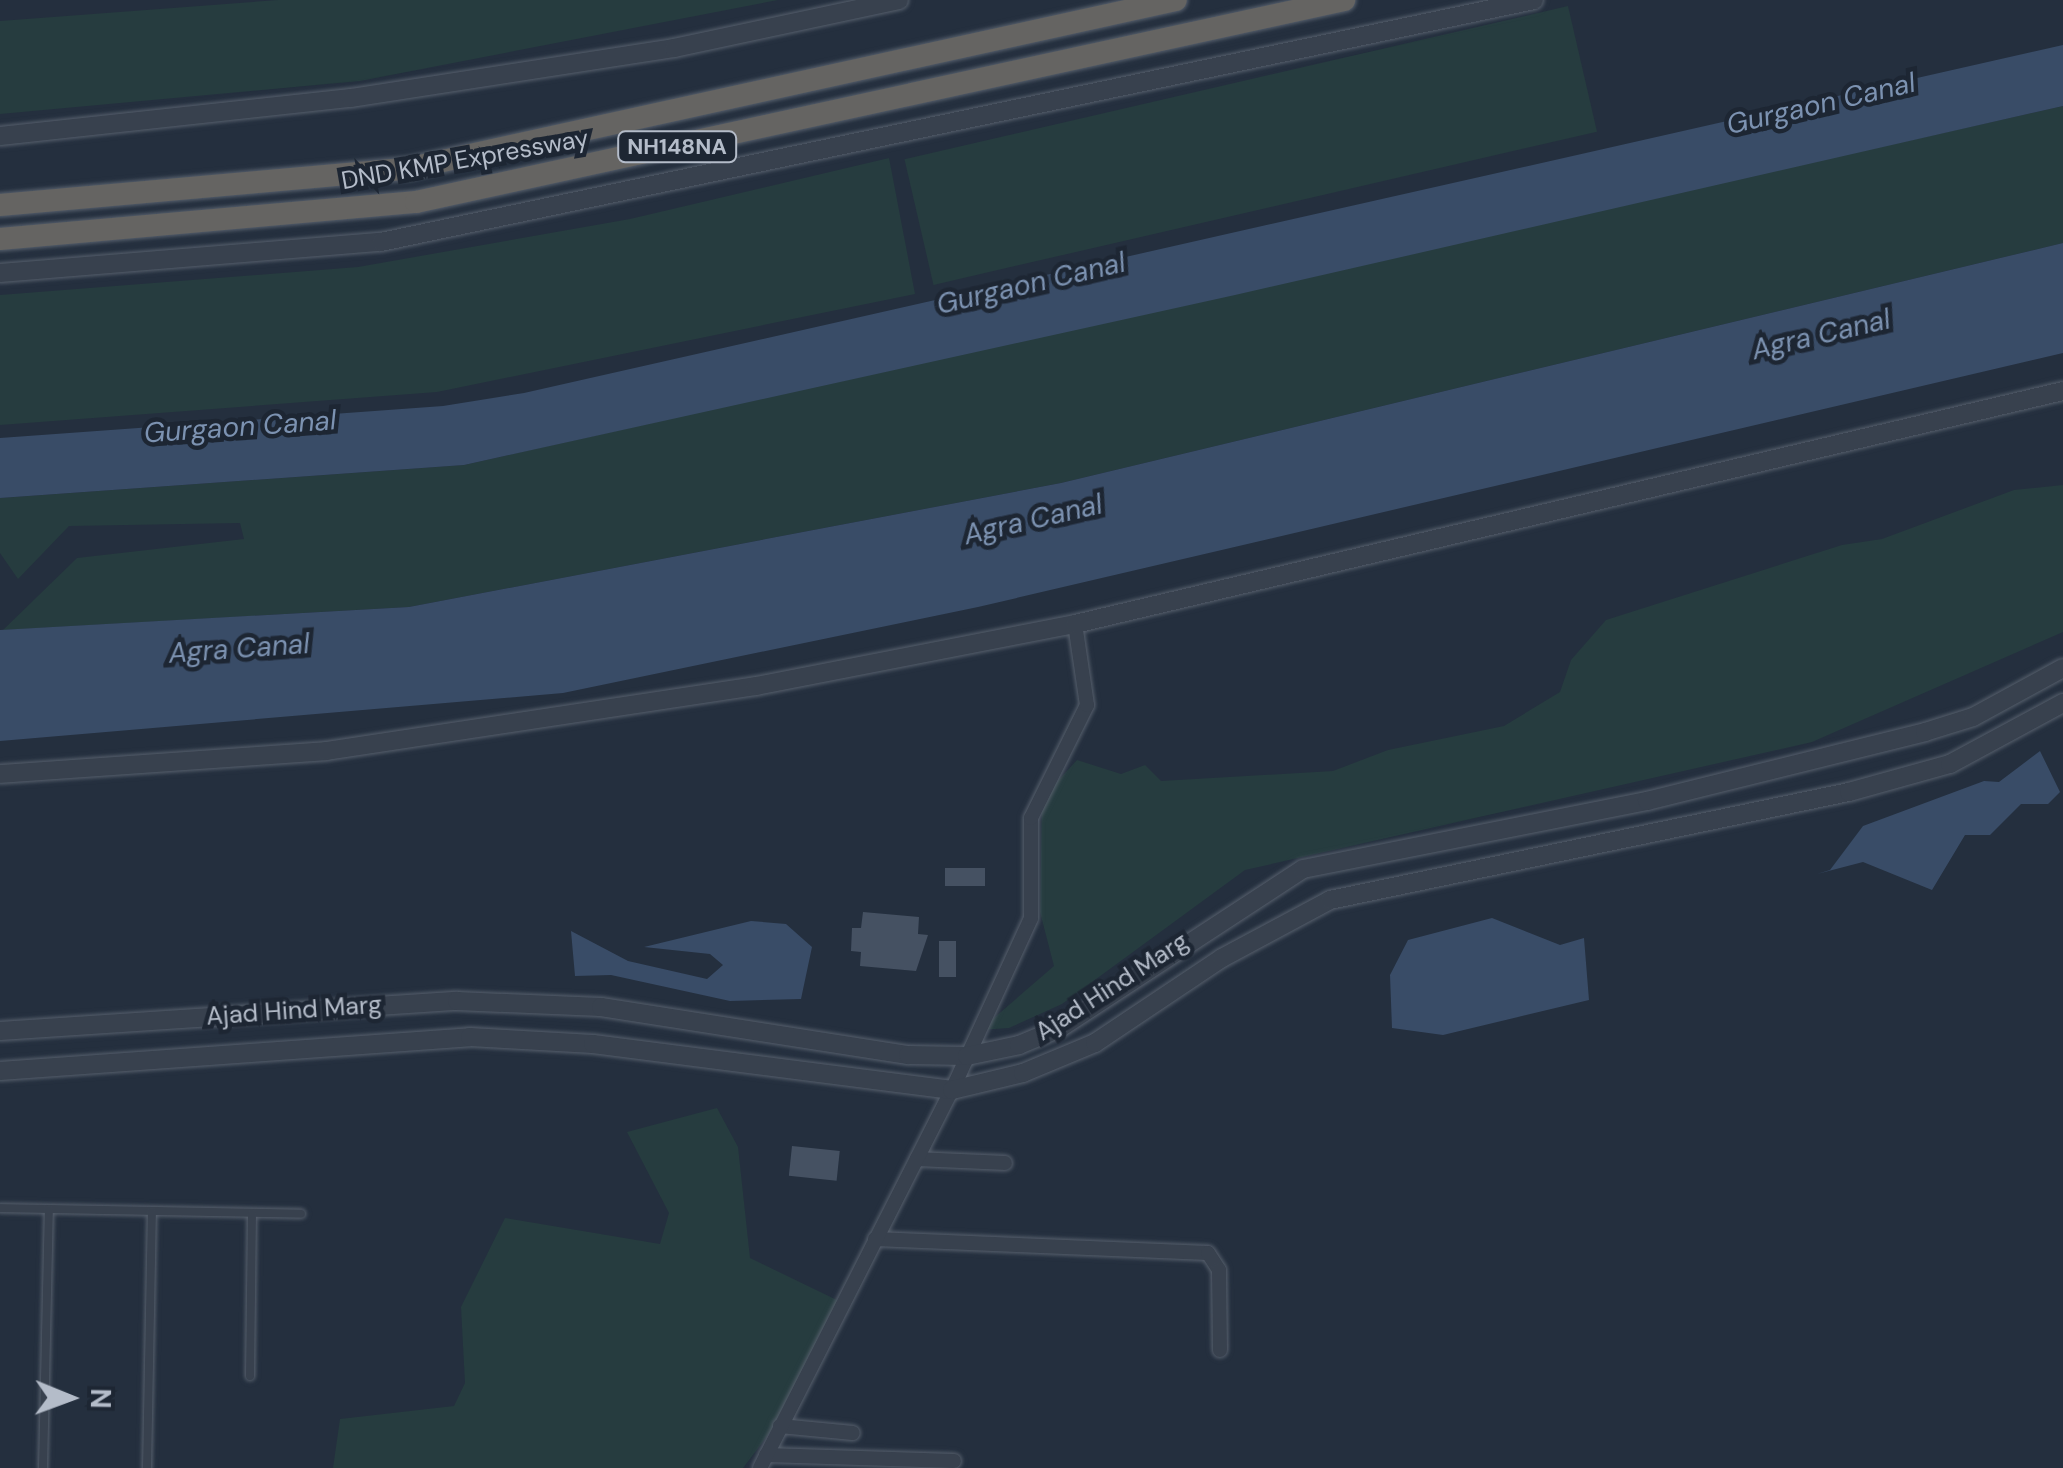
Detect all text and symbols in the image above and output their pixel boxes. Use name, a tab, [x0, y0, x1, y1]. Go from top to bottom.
water label: Gurgaon Canal	[1723, 66, 1919, 142]
street label: DND KMP Expressway	[339, 123, 591, 197]
road number: NH148NA	[617, 130, 737, 164]
water label: Gurgaon Canal	[933, 246, 1129, 322]
water label: Agra Canal	[1748, 303, 1894, 367]
water label: Gurgaon Canal	[143, 404, 337, 450]
water label: Agra Canal	[960, 488, 1106, 552]
water label: Agra Canal	[167, 627, 311, 671]
street label: Ajad Hind Marg	[1030, 927, 1194, 1047]
street label: Ajad Hind Marg	[205, 990, 383, 1032]
north arrow	[20, 1348, 120, 1448]
text: N	[82, 1388, 119, 1409]

